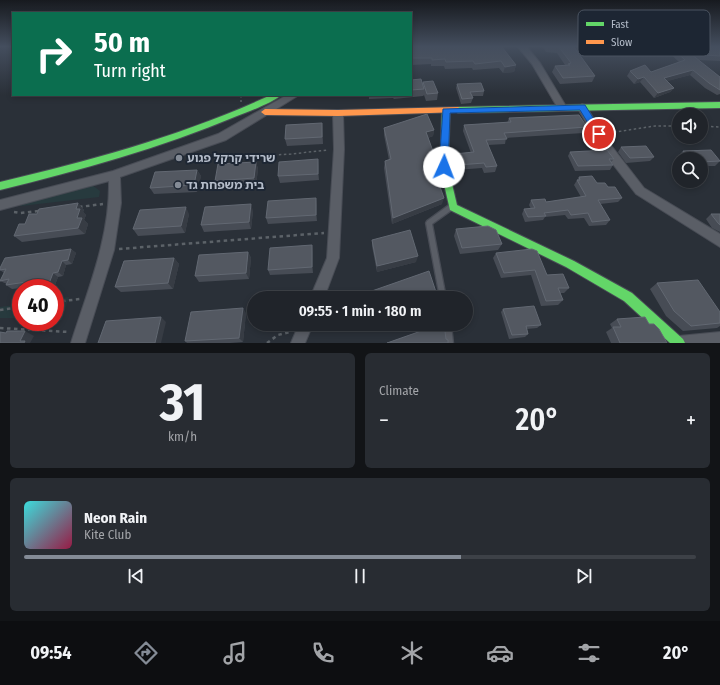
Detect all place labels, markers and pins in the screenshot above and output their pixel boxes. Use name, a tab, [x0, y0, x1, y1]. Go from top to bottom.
pin	[582, 117, 616, 151]
place label: שרידי קרקל פגוע	[187, 151, 276, 165]
marker: שרידי קרקל פגוע	[174, 153, 184, 163]
place label: בית משפחת גד	[186, 178, 264, 192]
marker: בית משפחת גד	[173, 180, 183, 190]

